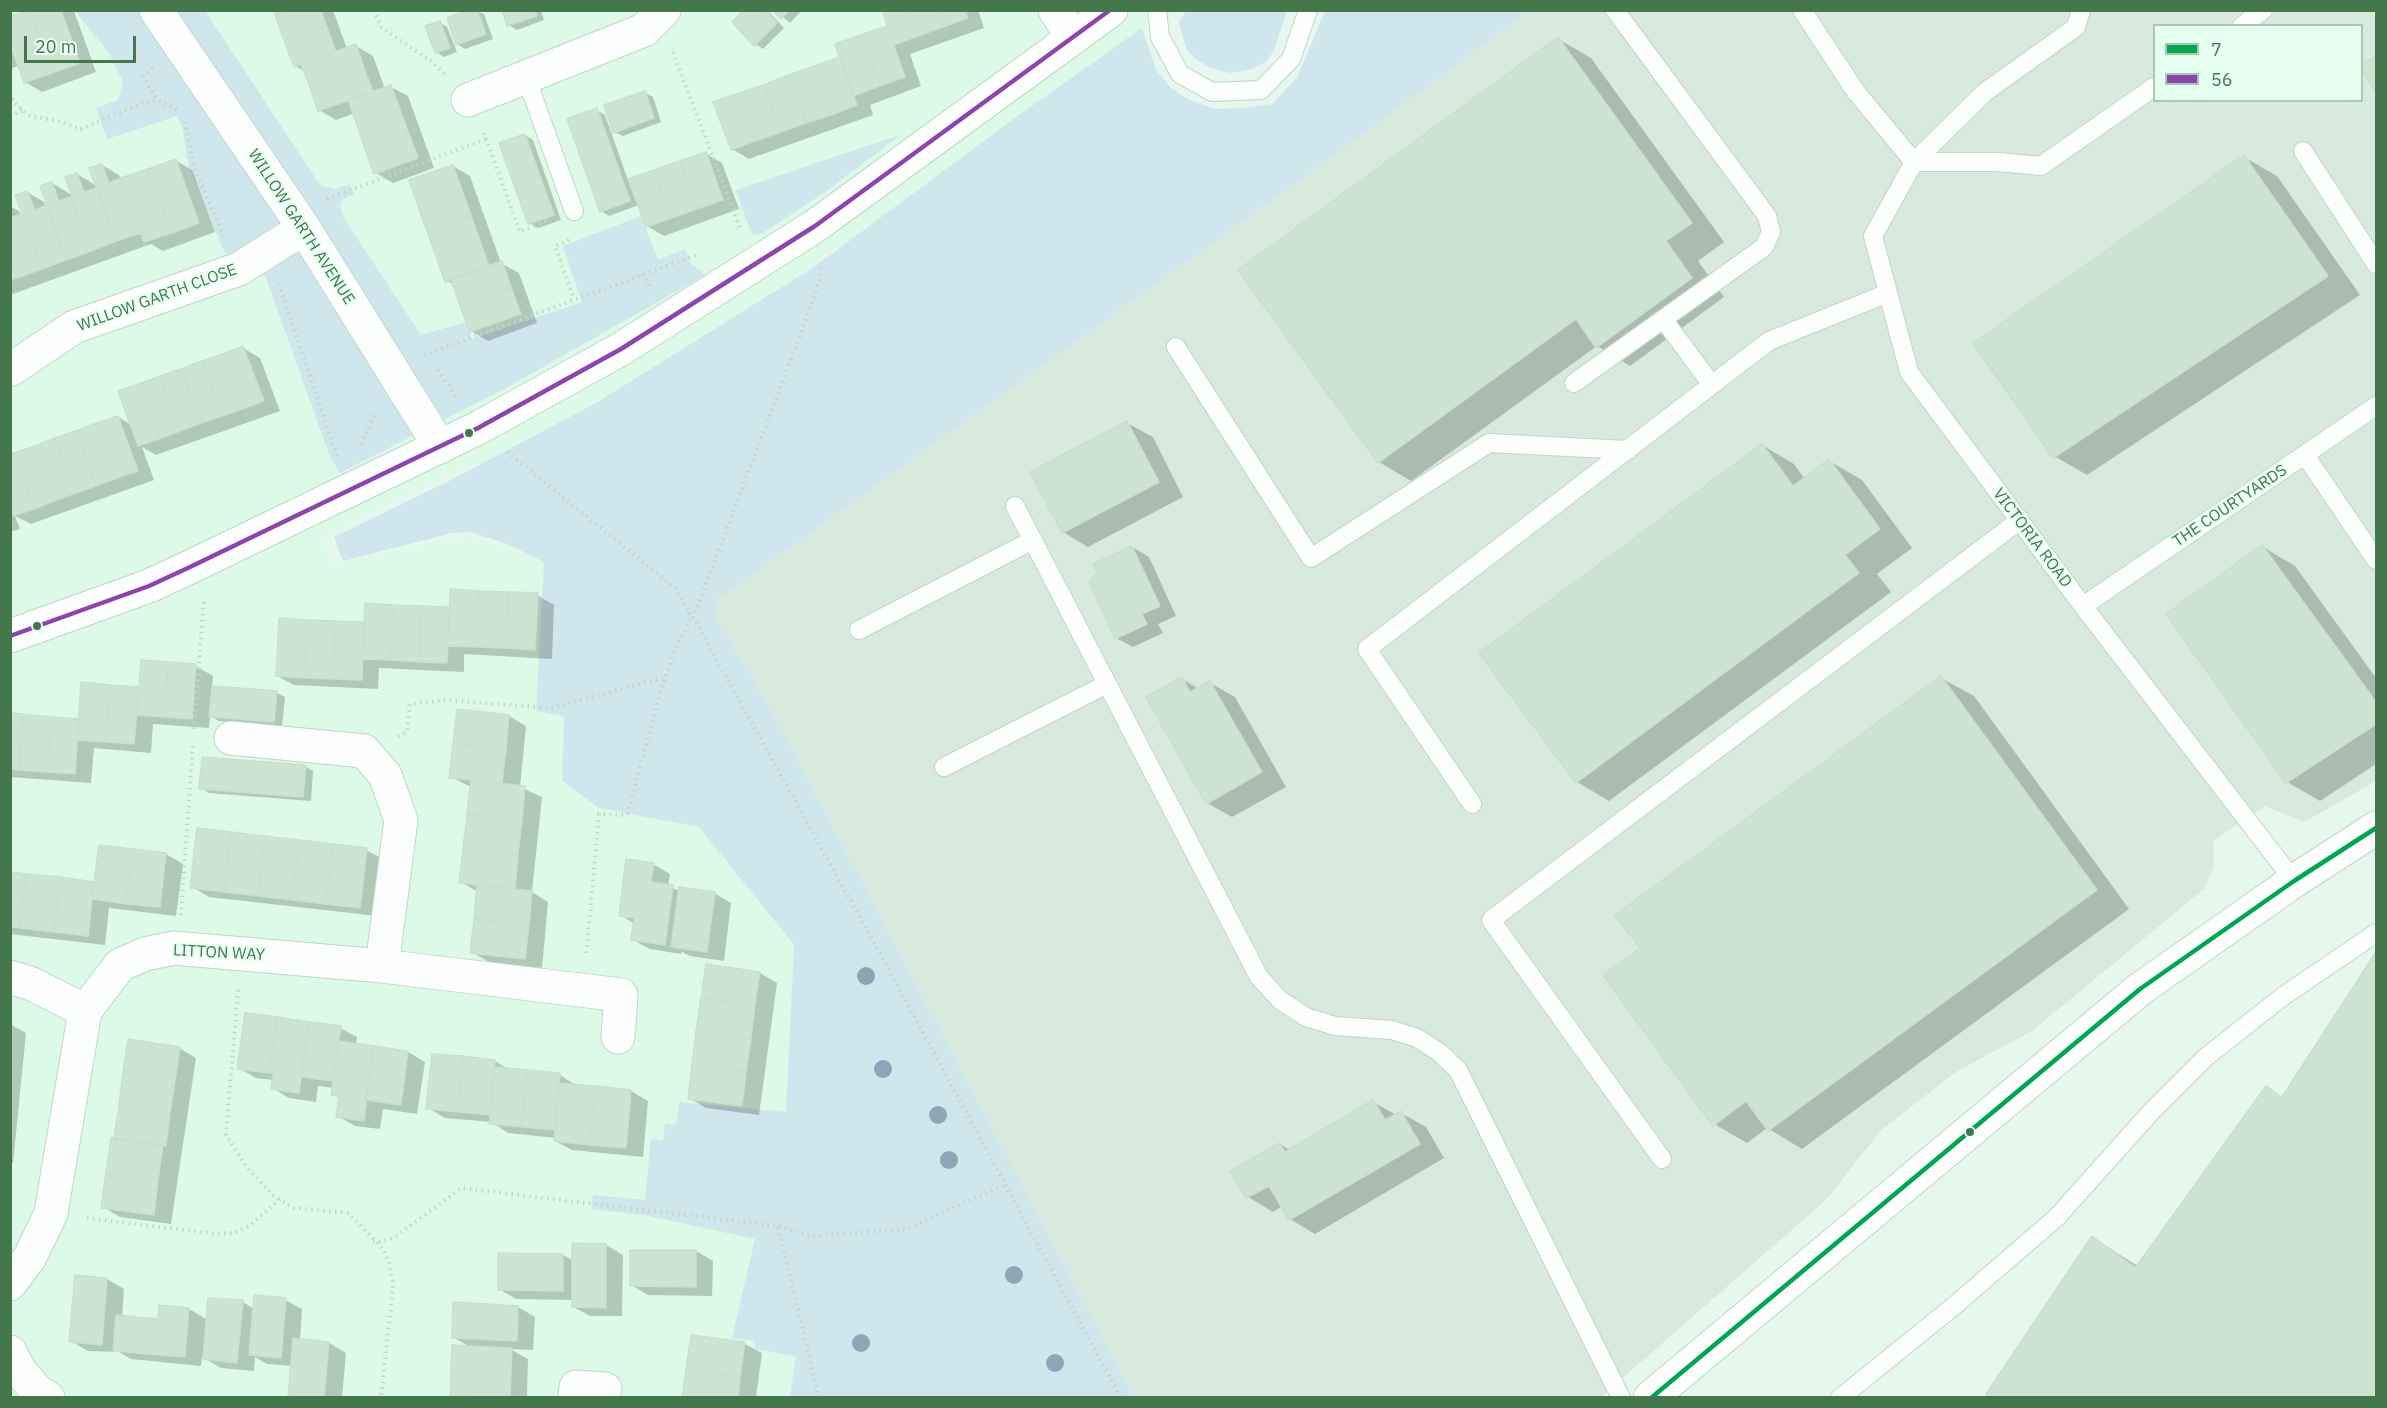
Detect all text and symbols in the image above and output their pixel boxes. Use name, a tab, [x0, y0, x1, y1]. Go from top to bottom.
scale bar	[27, 24, 140, 62]
legend	[2153, 24, 2363, 102]
text: 20 m	[35, 35, 77, 58]
text: 7	[2211, 38, 2222, 61]
text: 56	[2211, 68, 2233, 91]
street label: WILLOW GARTH AVENUE	[244, 146, 358, 308]
street label: WILLOW GARTH CLOSE	[75, 260, 239, 336]
unlabelled marker	[463, 427, 475, 439]
street label: THE COURTYARDS	[2169, 461, 2291, 551]
street label: VICTORIA ROAD	[1989, 485, 2075, 591]
unlabelled marker	[31, 620, 43, 632]
street label: LITTON WAY	[172, 941, 266, 965]
unlabelled marker	[1964, 1126, 1976, 1138]

